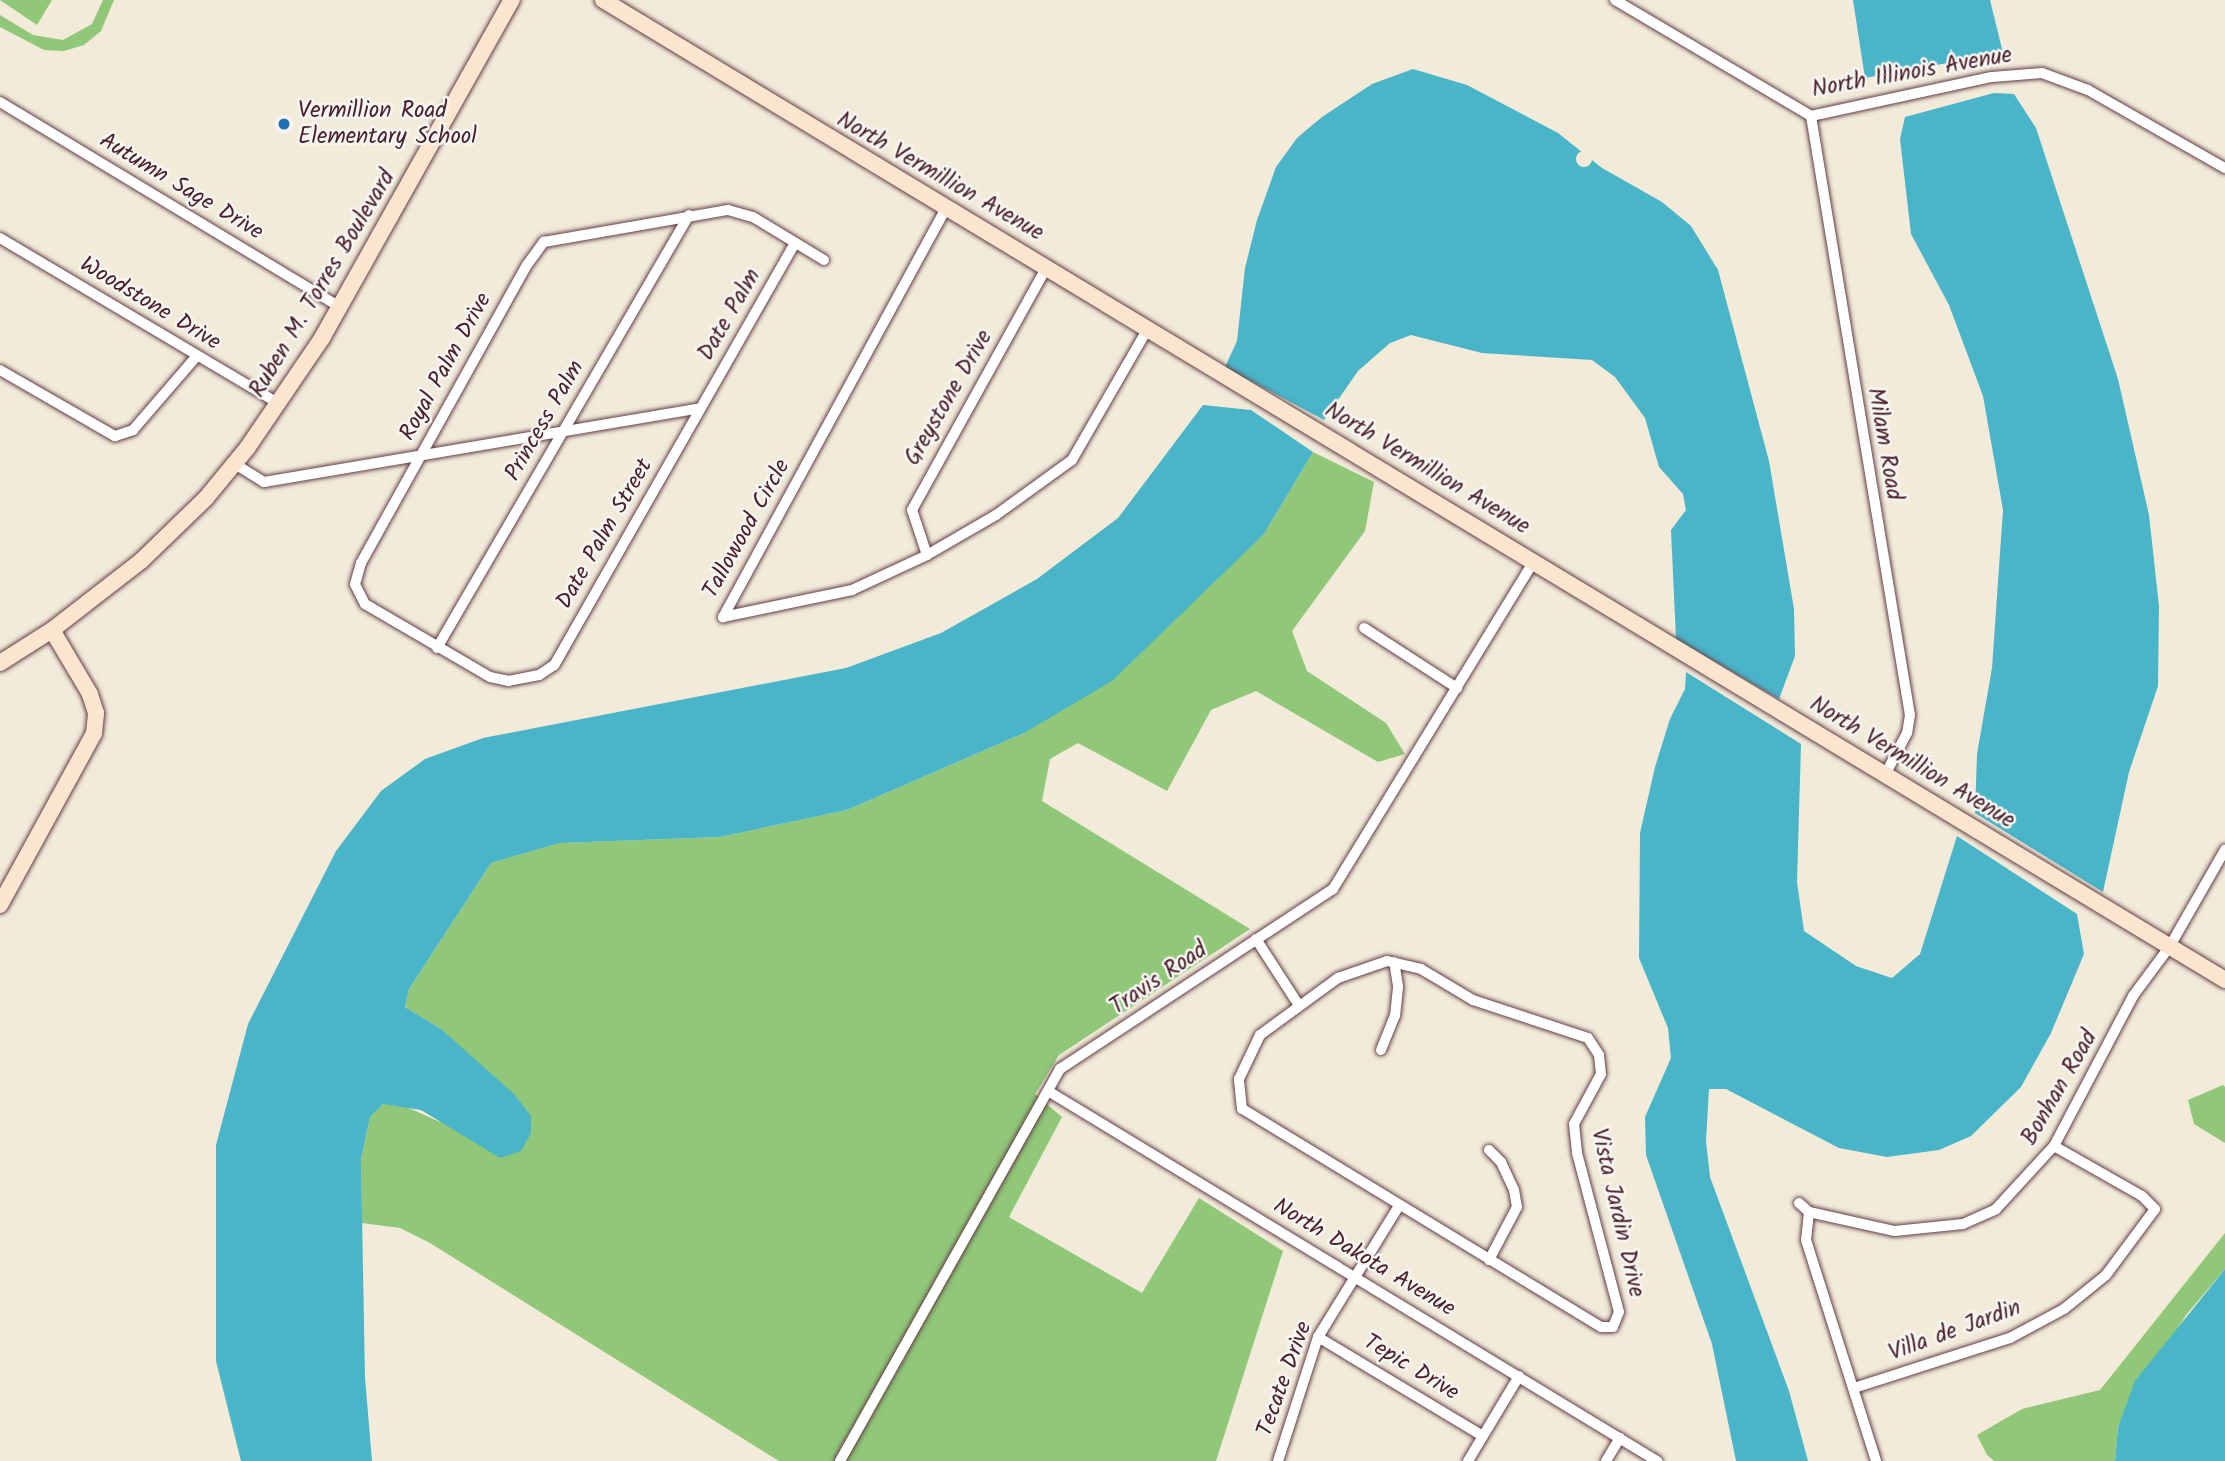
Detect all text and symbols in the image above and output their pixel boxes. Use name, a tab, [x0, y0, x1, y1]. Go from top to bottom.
street label: North Illinois Avenue	[1810, 42, 2014, 104]
place label: Vermillion Road Elementary School	[298, 97, 477, 151]
street label: North Vermillion Avenue	[832, 106, 1048, 248]
marker: Vermillion Road Elementary School	[276, 116, 292, 132]
street label: Autumn Sage Drive	[94, 127, 268, 247]
street label: Ruben M. Torres Boulevard	[244, 165, 402, 403]
street label: Woodstone Drive	[75, 251, 225, 357]
street label: Date Palm	[693, 264, 767, 366]
street label: Royal Palm Drive	[394, 288, 498, 446]
street label: Greystone Drive	[899, 325, 999, 471]
street label: Princess Palm	[499, 356, 591, 486]
street label: Milam Road	[1861, 386, 1907, 502]
street label: North Vermillion Avenue	[1319, 397, 1535, 541]
street label: Date Palm Street	[551, 454, 659, 614]
street label: Tallowood Circle	[697, 455, 797, 603]
street label: North Vermillion Avenue	[1804, 691, 2020, 835]
street label: Travis Road	[1105, 937, 1213, 1021]
street label: Bonhan Road	[2016, 1026, 2104, 1150]
street label: Vista Jardin Drive	[1584, 1126, 1650, 1300]
street label: North Dakota Avenue	[1268, 1193, 1460, 1323]
street label: Villa de Jardin	[1885, 1294, 2025, 1368]
street label: Tecate Drive	[1251, 1318, 1319, 1440]
street label: Tepic Drive	[1358, 1329, 1464, 1407]

